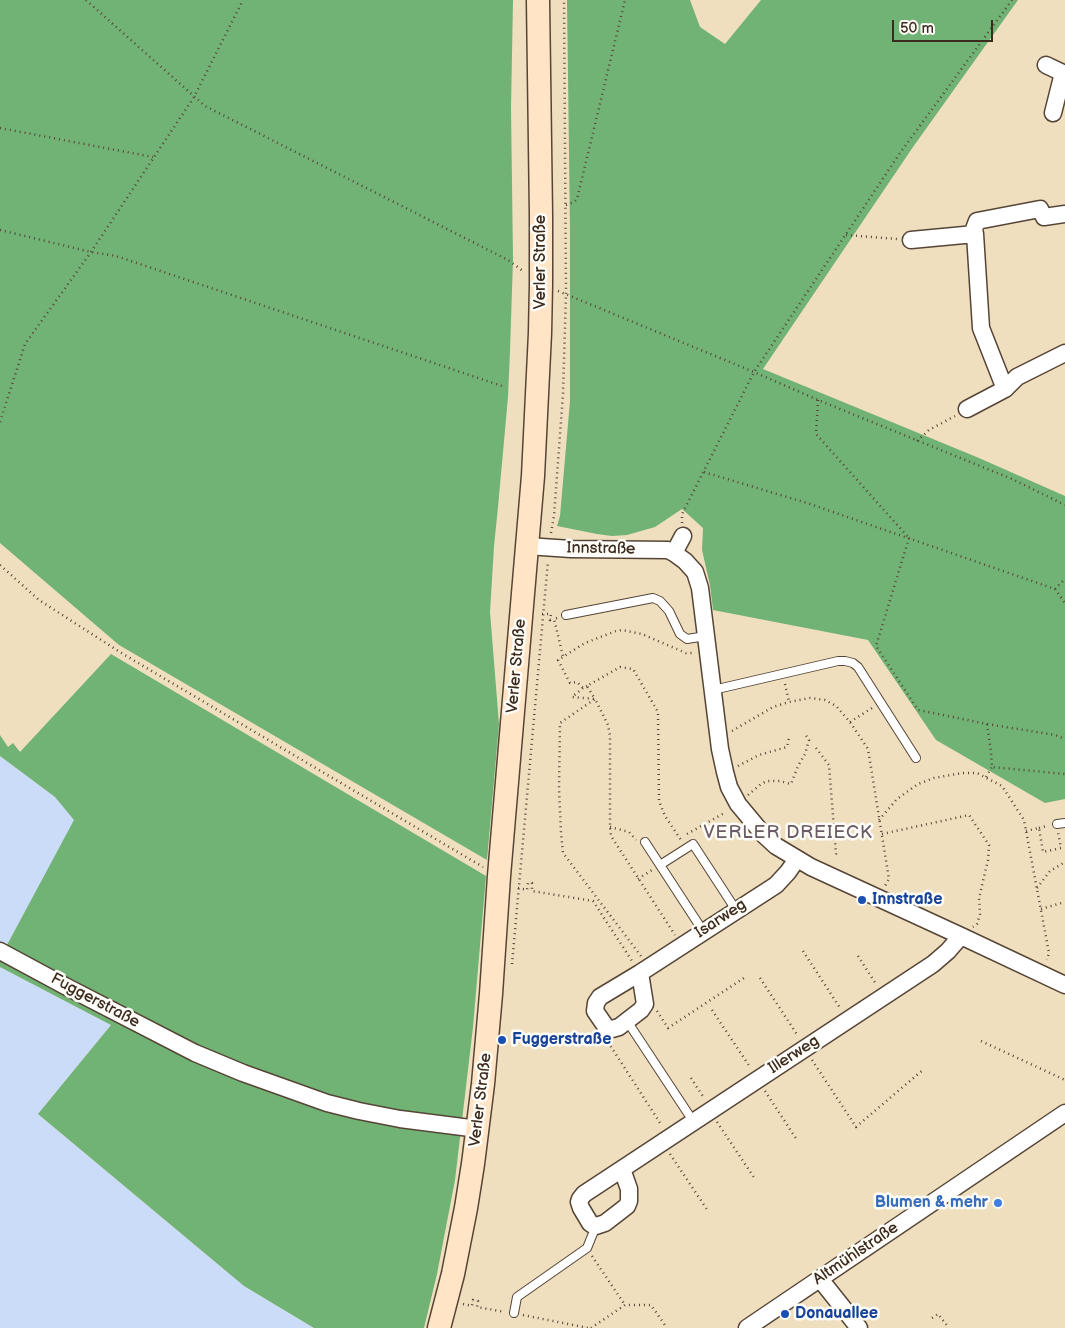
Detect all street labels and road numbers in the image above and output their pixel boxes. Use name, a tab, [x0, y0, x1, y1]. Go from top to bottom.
street label: Verler Straße	[531, 215, 551, 309]
street label: Innstraße	[566, 539, 636, 559]
street label: Verler Straße	[503, 618, 531, 714]
street label: Isarweg	[692, 895, 750, 943]
street label: Fuggerstraße	[47, 970, 143, 1032]
street label: Illerweg	[765, 1032, 823, 1078]
street label: Verler Straße	[466, 1052, 496, 1148]
street label: Altmühlstraße	[810, 1218, 902, 1290]

